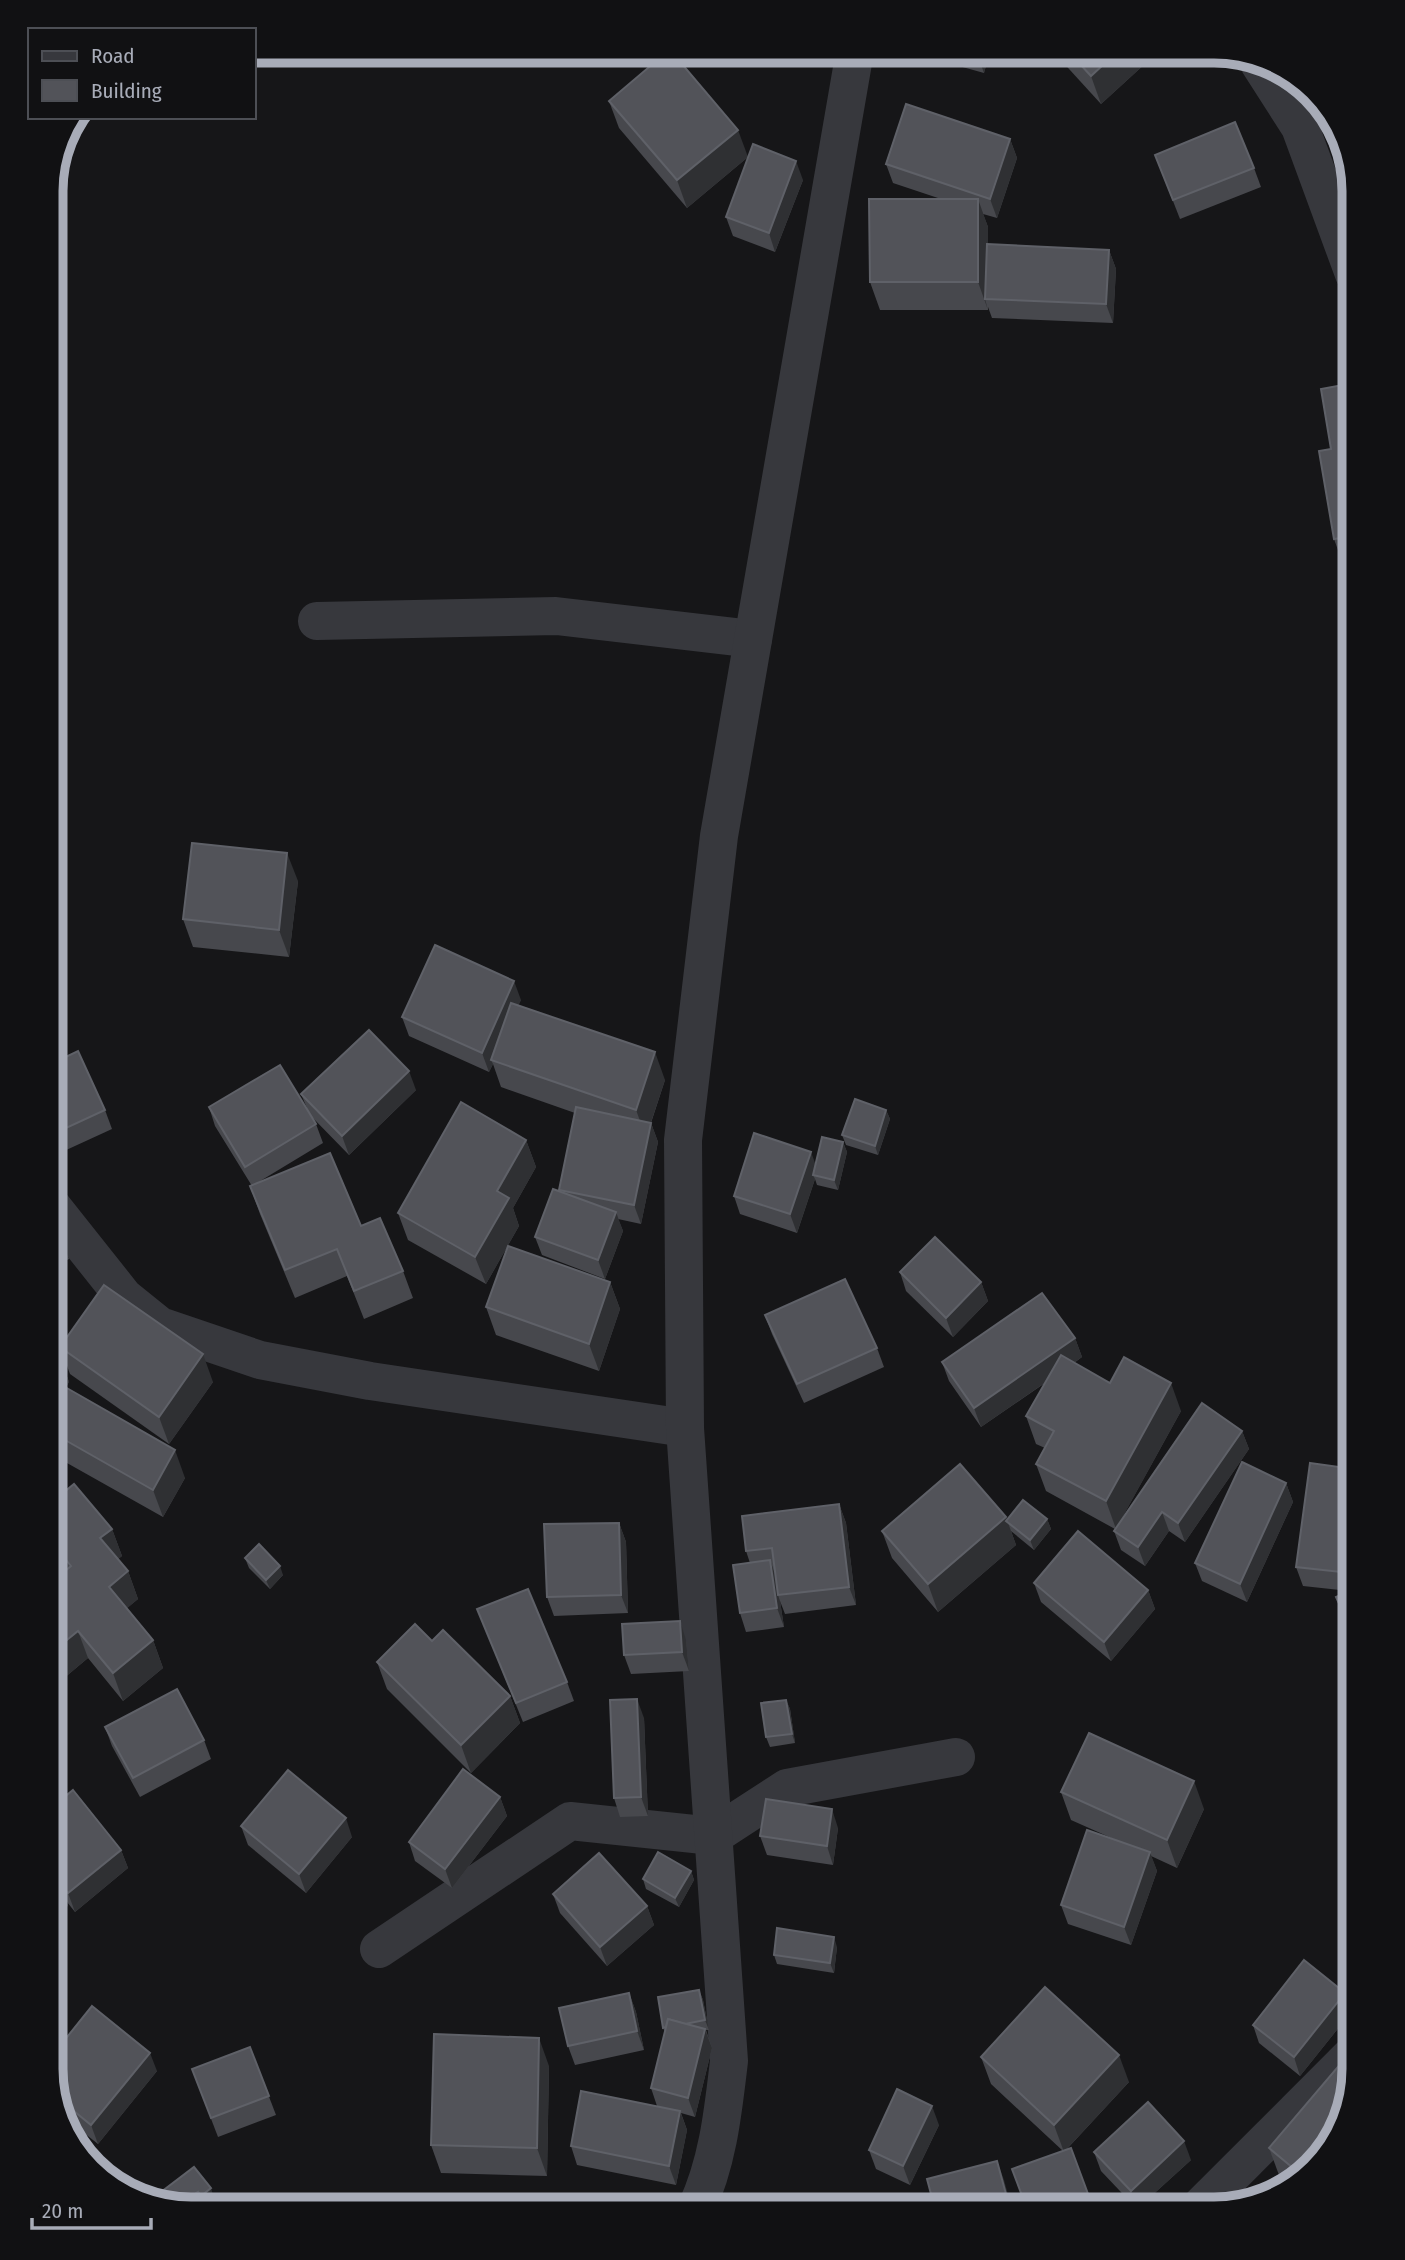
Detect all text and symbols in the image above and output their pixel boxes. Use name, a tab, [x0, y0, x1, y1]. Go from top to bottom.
legend	[28, 28, 256, 119]
text: Road	[91, 43, 135, 69]
text: Building	[91, 78, 162, 104]
scale bar	[32, 2186, 150, 2230]
text: 20 m	[42, 2198, 83, 2224]

